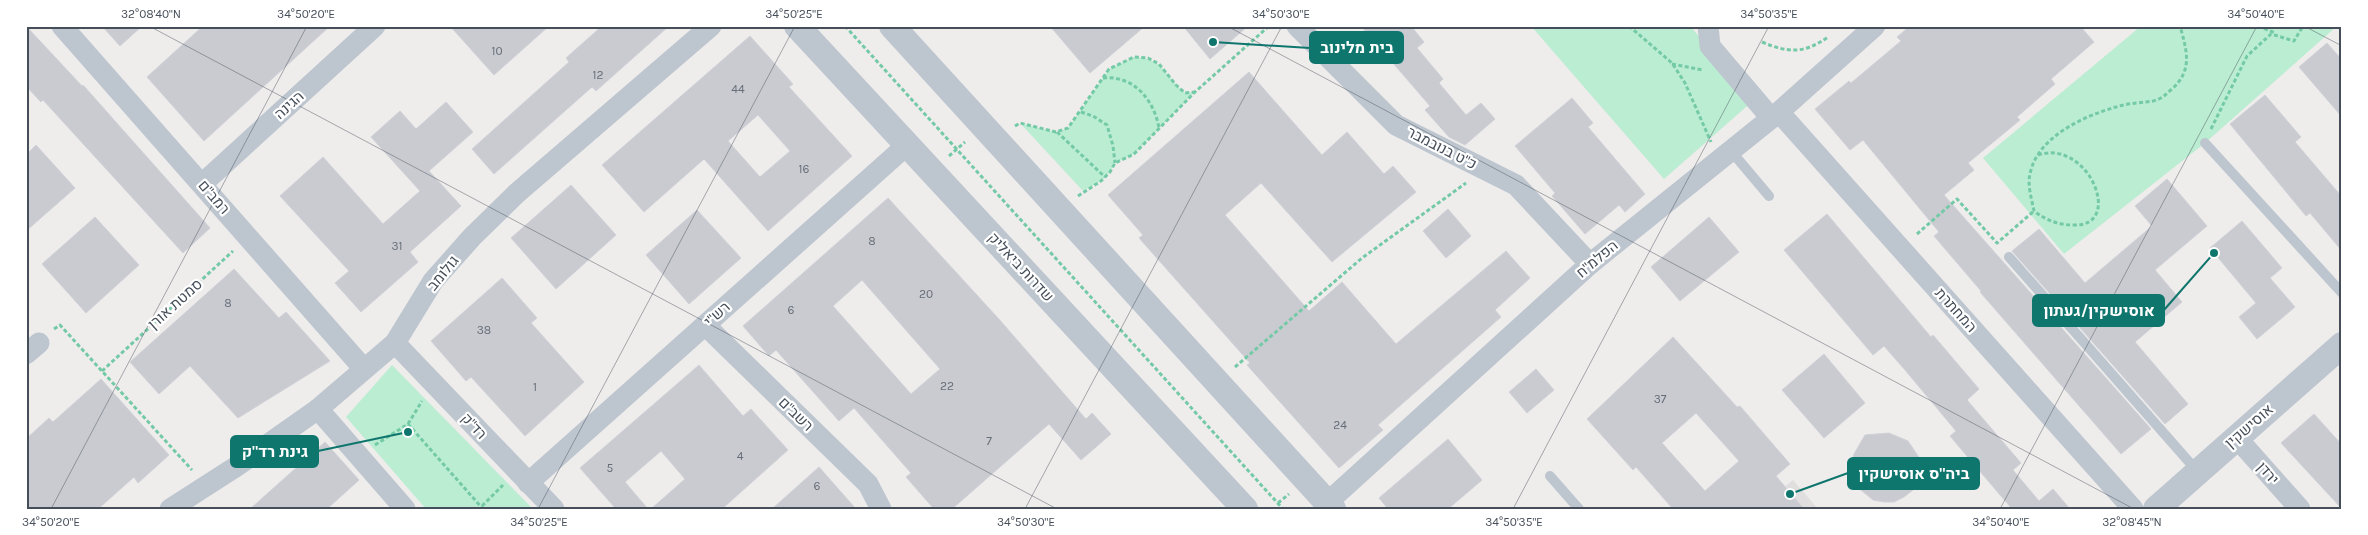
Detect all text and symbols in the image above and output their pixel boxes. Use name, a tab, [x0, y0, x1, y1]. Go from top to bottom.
text: 32°08'40"N	[121, 7, 181, 21]
text: 34°50'20"E	[277, 7, 335, 21]
text: 34°50'25"E	[765, 7, 823, 21]
text: 34°50'30"E	[1252, 7, 1310, 21]
text: 34°50'35"E	[1740, 7, 1798, 21]
text: 34°50'40"E	[2227, 7, 2285, 21]
callout: בית מלינוב	[1310, 32, 1403, 63]
text: בית מלינוב	[1320, 38, 1394, 57]
house number: 10	[491, 44, 503, 58]
house number: 12	[593, 68, 604, 82]
house number: 44	[731, 82, 745, 96]
street label: הגינה	[271, 87, 307, 123]
street label: כ"ט בנובמבר	[1404, 123, 1480, 173]
house number: 16	[799, 162, 810, 176]
street label: רמב"ם	[194, 176, 234, 218]
street label: שדרות ביאליק	[984, 229, 1058, 305]
house number: 8	[868, 234, 876, 248]
street label: הפלמ"ח	[1572, 236, 1622, 282]
house number: 31	[391, 239, 403, 253]
street label: גולומב	[423, 252, 463, 294]
street label: סמטת אורן	[144, 275, 206, 333]
street label: המחתרת	[1931, 284, 1981, 336]
house number: 20	[919, 287, 933, 301]
callout: אוסישקין/געתון	[2033, 295, 2164, 326]
house number: 8	[224, 296, 232, 310]
street label: רש"י	[700, 298, 734, 330]
text: אוסישקין/געתון	[2043, 301, 2155, 320]
house number: 6	[788, 303, 795, 317]
house number: 38	[477, 323, 491, 337]
house number: 22	[940, 379, 954, 393]
house number: 1	[533, 380, 537, 394]
house number: 37	[1654, 392, 1667, 406]
street label: רשב"ם	[775, 393, 817, 435]
street label: אוסישקין	[2221, 400, 2277, 452]
street label: רד"ק	[458, 409, 490, 443]
house number: 24	[1333, 418, 1347, 432]
house number: 7	[986, 434, 992, 448]
callout: גינת רד"ק	[231, 436, 318, 467]
text: גינת רד"ק	[242, 442, 308, 461]
house number: 4	[737, 449, 744, 463]
callout: ביה"ס אוסישקין	[1848, 458, 1979, 489]
street label: ירדן	[2253, 458, 2283, 488]
house number: 5	[607, 461, 614, 475]
text: ביה"ס אוסישקין	[1859, 464, 1970, 483]
house number: 6	[814, 479, 821, 493]
text: 34°50'20"E	[22, 515, 80, 529]
text: 34°50'25"E	[510, 515, 568, 529]
text: 34°50'30"E	[997, 515, 1055, 529]
text: 34°50'35"E	[1485, 515, 1543, 529]
text: 34°50'40"E	[1972, 515, 2030, 529]
text: 32°08'45"N	[2102, 515, 2162, 529]

